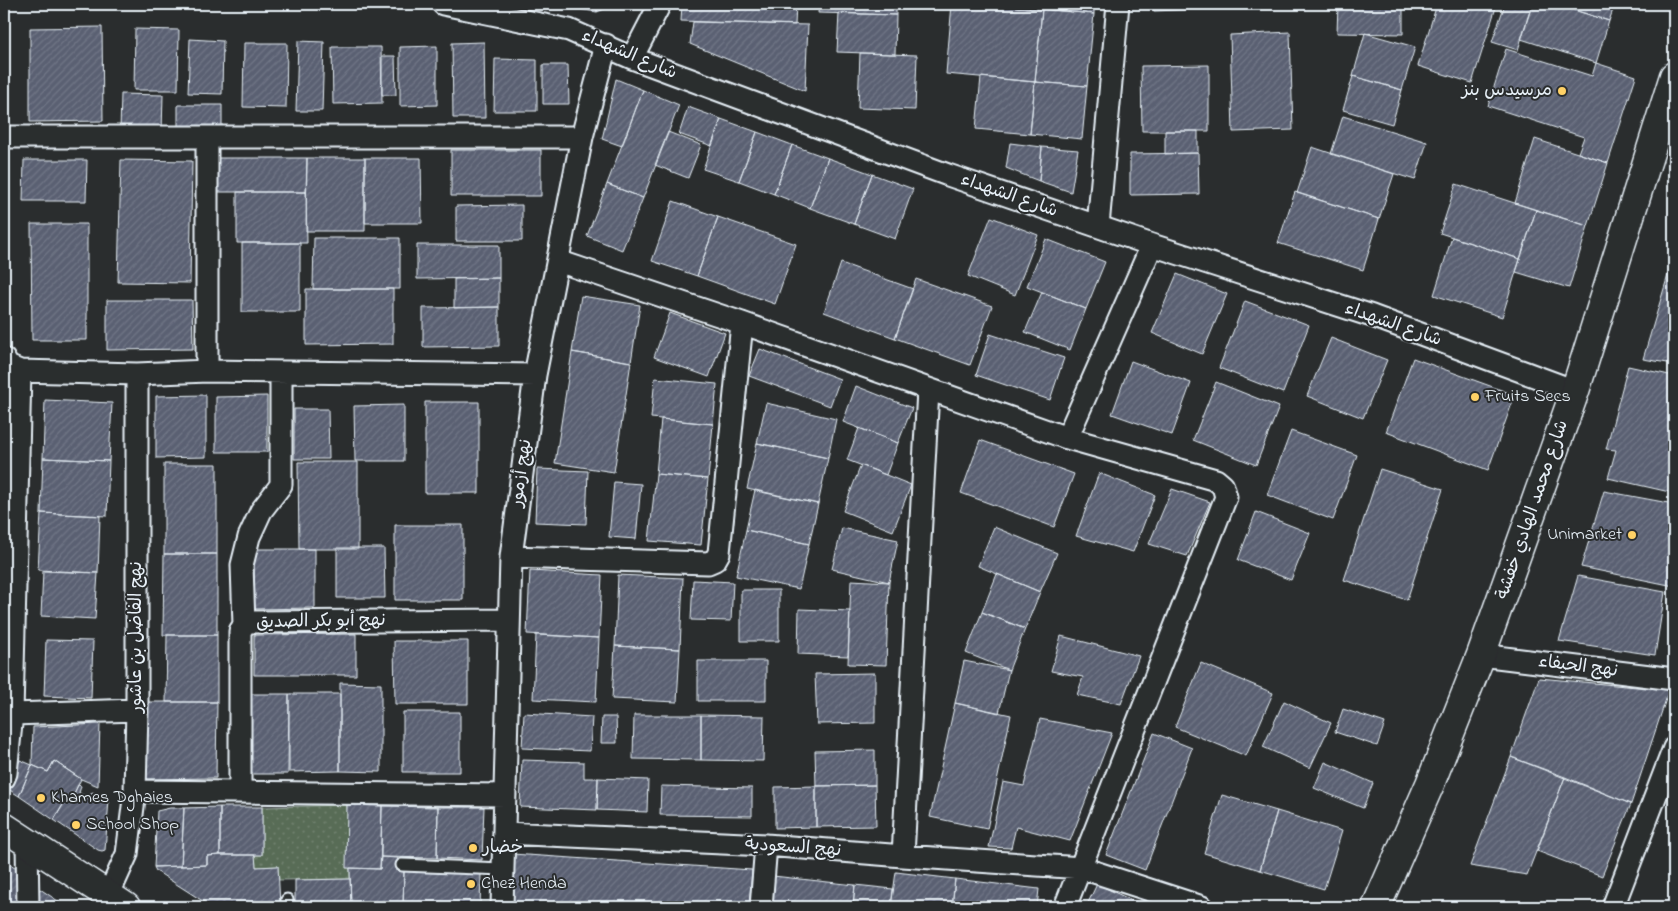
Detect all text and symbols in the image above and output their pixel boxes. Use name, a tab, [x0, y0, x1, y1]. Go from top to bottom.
street label: شارع الشهداء	[577, 23, 681, 87]
place label: مرسيدس بنز	[1460, 78, 1552, 104]
marker: مرسيدس بنز	[1556, 85, 1568, 97]
street label: شارع الشهداء	[957, 167, 1061, 225]
street label: شارع الشهداء	[1341, 296, 1445, 354]
place label: Fruits Secs	[1484, 384, 1571, 410]
marker: Fruits Secs	[1469, 391, 1481, 403]
street label: شارع محمد الهادي خفشة	[1490, 417, 1576, 603]
street label: نهج أزمور	[504, 438, 540, 510]
place label: Unimarket	[1547, 522, 1622, 548]
marker: Unimarket	[1626, 529, 1638, 541]
street label: نهج الفاضل بن عاشور	[124, 561, 150, 715]
street label: نهج أبو بكر الصديق	[256, 608, 386, 636]
street label: نهج الحيفاء	[1537, 649, 1619, 685]
place label: Khames Dghaies	[51, 785, 173, 812]
marker: Khames Dghaies	[35, 792, 47, 804]
place label: School Shop	[86, 812, 179, 838]
marker: School Shop	[70, 819, 82, 831]
street label: نهج السعودية	[744, 832, 842, 864]
place label: خضار	[481, 835, 523, 861]
marker: خضار	[467, 842, 479, 854]
place label: Chez Henda	[481, 871, 567, 897]
marker: Chez Henda	[465, 878, 477, 890]

